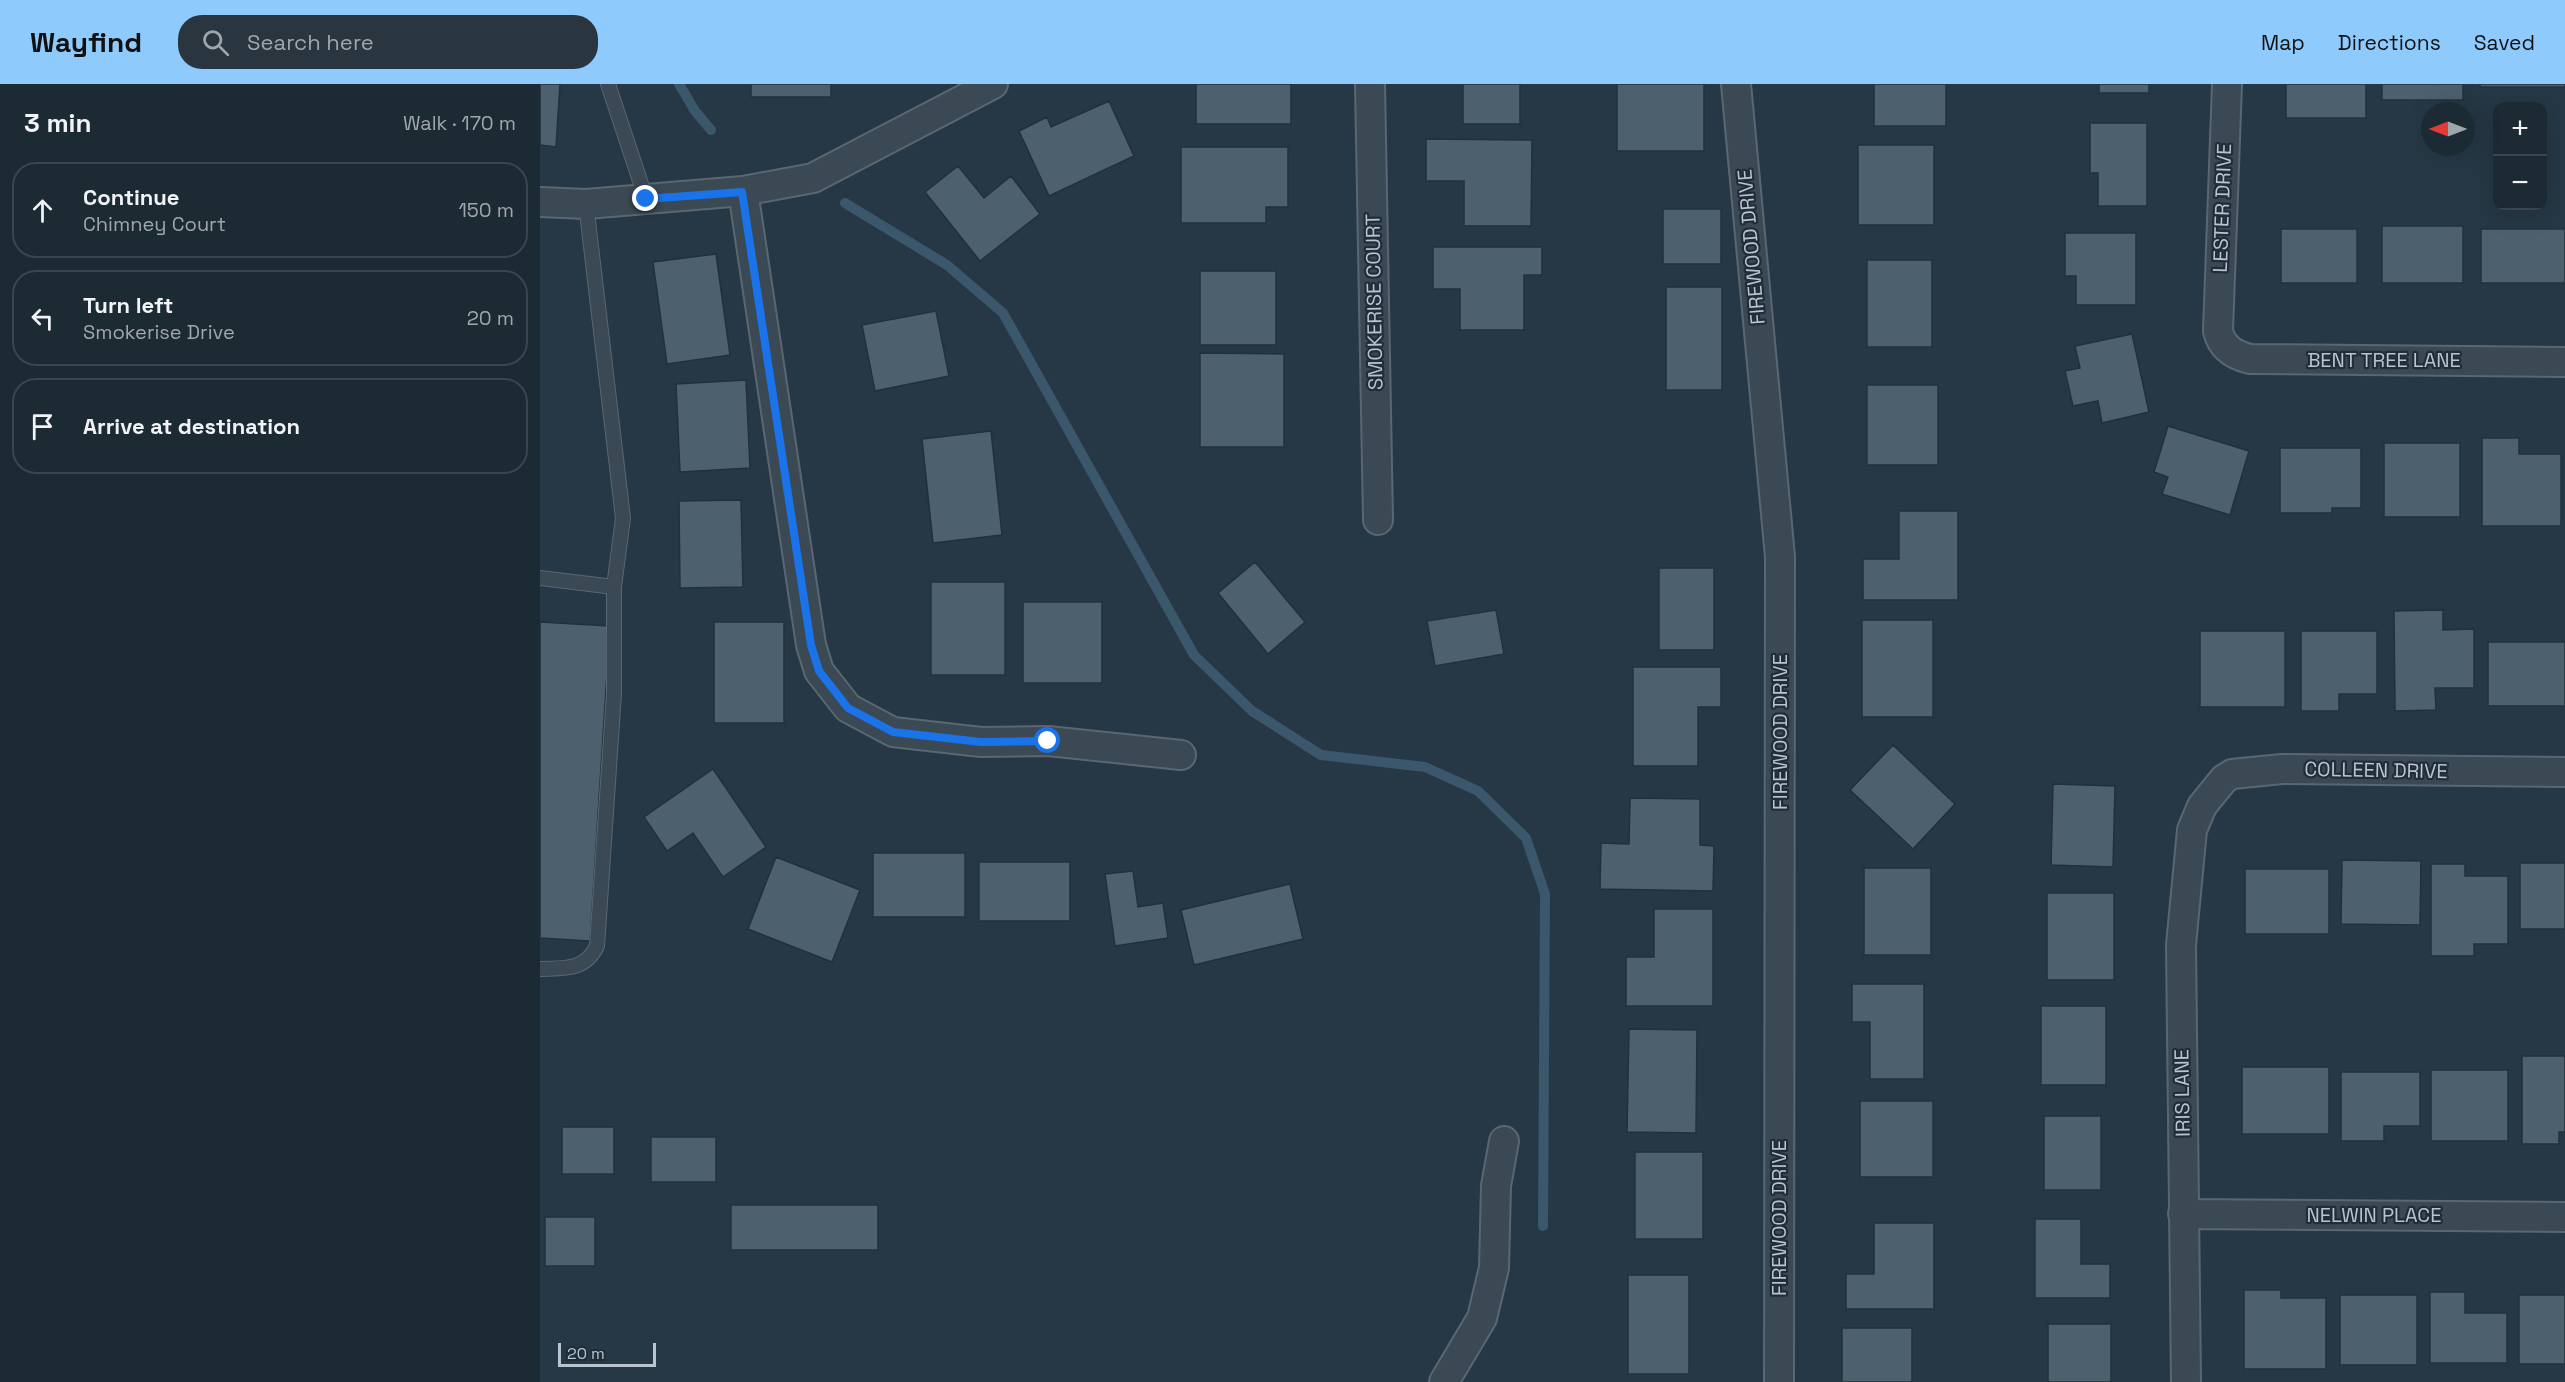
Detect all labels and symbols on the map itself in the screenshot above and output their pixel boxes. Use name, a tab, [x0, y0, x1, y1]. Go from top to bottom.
north arrow	[2421, 102, 2475, 156]
street label: LESTER DRIVE	[2207, 143, 2237, 273]
street label: FIREWOOD DRIVE	[1731, 168, 1771, 326]
route end	[632, 185, 658, 211]
street label: SMOKERISE COURT	[1359, 213, 1389, 390]
street label: BENT TREE LANE	[2307, 347, 2461, 373]
street label: FIREWOOD DRIVE	[1767, 654, 1793, 810]
route start	[1034, 727, 1060, 753]
street label: COLLEEN DRIVE	[2304, 756, 2448, 784]
street label: IRIS LANE	[2168, 1049, 2196, 1137]
street label: FIREWOOD DRIVE	[1766, 1140, 1792, 1296]
street label: NELWIN PLACE	[2307, 1202, 2441, 1228]
scale bar	[558, 1340, 656, 1368]

